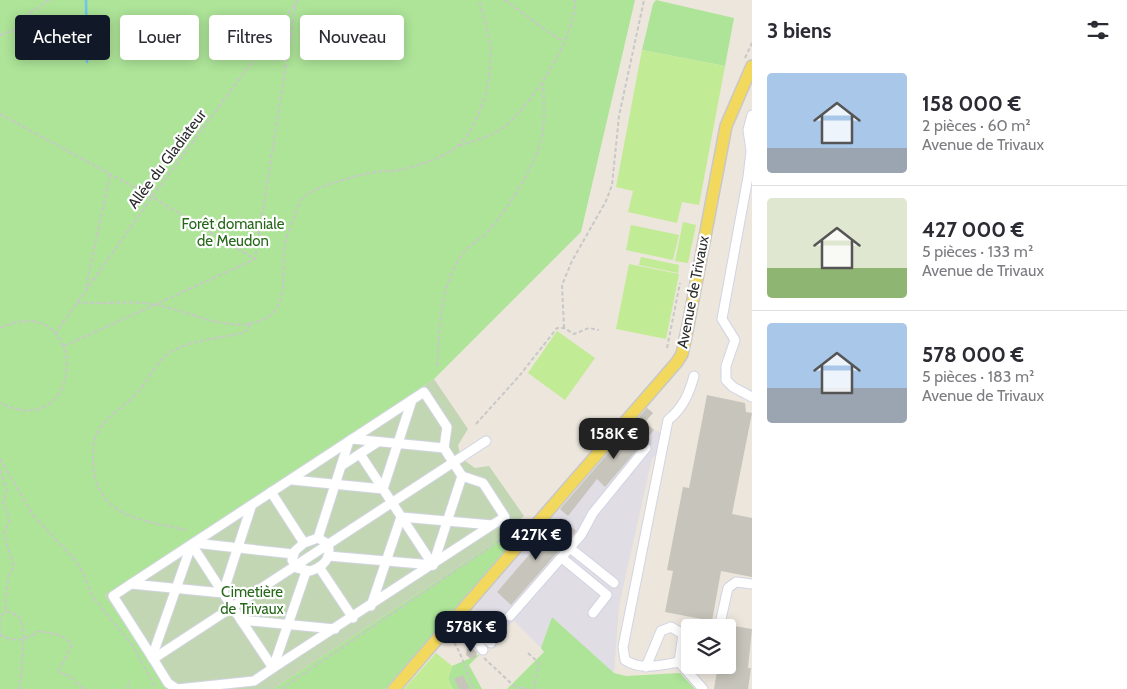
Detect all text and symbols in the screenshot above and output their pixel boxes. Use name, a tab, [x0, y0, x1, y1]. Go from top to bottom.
chip: Acheter	[15, 15, 110, 60]
chip: Louer	[120, 15, 199, 60]
chip: Filtres	[209, 15, 290, 60]
chip: Nouveau	[300, 15, 404, 60]
icon: filters	[1084, 16, 1112, 44]
text: 3 biens	[767, 18, 831, 43]
text: 158 000 €	[922, 91, 1021, 116]
icon: home	[807, 93, 867, 153]
street label: Allée du Gladiateur	[124, 106, 210, 212]
text: 2 pièces · 60 m²	[922, 116, 1031, 135]
text: Avenue de Trivaux	[922, 135, 1044, 154]
park label: Forêt domaniale de Meudon	[182, 215, 285, 250]
text: 427 000 €	[922, 217, 1024, 242]
icon: home	[807, 218, 867, 278]
street label: Avenue de Trivaux	[673, 234, 713, 350]
text: 5 pièces · 133 m²	[922, 242, 1033, 261]
text: Avenue de Trivaux	[922, 261, 1044, 280]
text: 578 000 €	[922, 342, 1024, 367]
icon: home	[807, 343, 867, 403]
text: 5 pièces · 183 m²	[922, 367, 1034, 386]
text: Avenue de Trivaux	[922, 386, 1044, 405]
pin: 158K €	[573, 418, 655, 460]
text: 158K €	[590, 424, 638, 443]
pin: 427K €	[495, 518, 577, 561]
text: 427K €	[511, 525, 561, 544]
park label: Cimetière de Trivaux	[220, 583, 284, 618]
pin: 578K €	[430, 610, 512, 653]
text: 578K €	[446, 617, 496, 636]
map controls	[681, 619, 736, 674]
button: layers	[681, 619, 736, 674]

